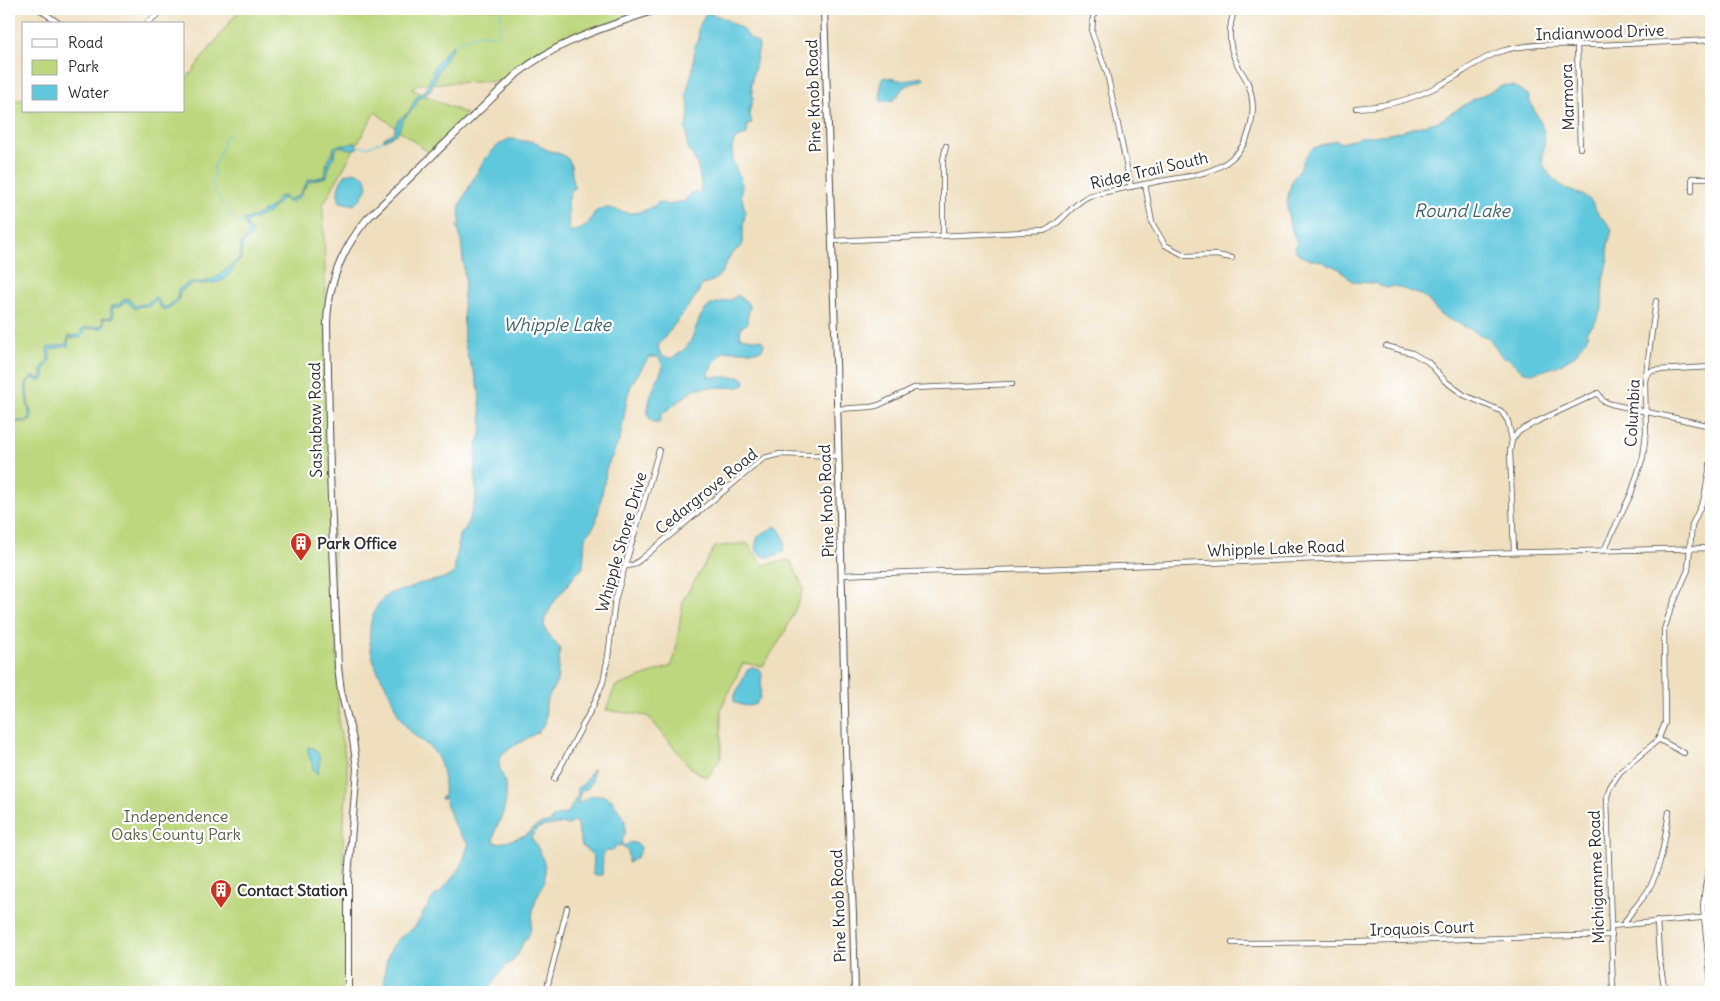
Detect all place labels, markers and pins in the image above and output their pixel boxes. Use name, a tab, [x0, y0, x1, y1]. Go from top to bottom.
building icon: Park Office	[289, 531, 313, 562]
place label: Park Office	[317, 533, 397, 553]
building icon: Contact Station	[209, 878, 233, 909]
place label: Contact Station	[237, 880, 348, 900]

